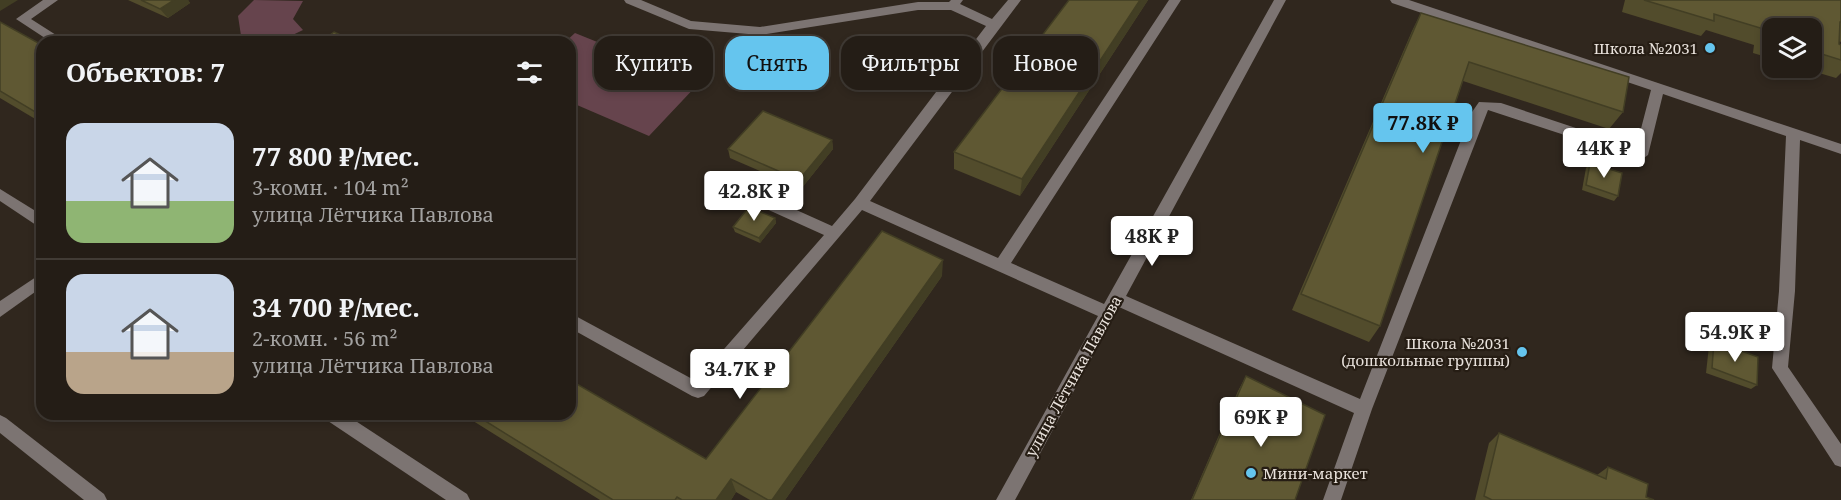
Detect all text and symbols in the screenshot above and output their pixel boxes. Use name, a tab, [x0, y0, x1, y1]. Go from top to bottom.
map controls	[1762, 18, 1822, 78]
button: layers	[1762, 18, 1822, 78]
chip: Купить	[594, 36, 713, 90]
chip: Снять	[725, 36, 829, 90]
chip: Фильтры	[841, 36, 981, 90]
chip: Новое	[993, 36, 1098, 90]
place label: Школа №2031	[1594, 38, 1698, 58]
marker: Школа №2031	[1703, 41, 1717, 55]
text: Объектов: 7	[66, 54, 225, 90]
icon: filters	[513, 56, 546, 89]
pin: 77.8K ₽	[1368, 103, 1478, 154]
text: 77.8K ₽	[1387, 109, 1459, 136]
pin: 44K ₽	[1562, 128, 1646, 179]
text: 44K ₽	[1577, 134, 1631, 161]
text: 77 800 ₽/мес.	[252, 138, 420, 174]
icon: home	[114, 147, 186, 219]
pin: 42.8K ₽	[699, 171, 809, 222]
text: 3-комн. · 104 m²	[252, 174, 409, 201]
text: 42.8K ₽	[718, 177, 790, 204]
text: улица Лётчика Павлова	[252, 201, 494, 228]
pin: 48K ₽	[1110, 216, 1194, 267]
text: 48K ₽	[1125, 222, 1179, 249]
text: 34 700 ₽/мес.	[252, 289, 420, 325]
street label: улица Лётчика Павлова	[1020, 292, 1126, 460]
icon: home	[114, 298, 186, 370]
pin: 54.9K ₽	[1680, 312, 1790, 363]
text: 54.9K ₽	[1699, 318, 1771, 345]
text: 2-комн. · 56 m²	[252, 325, 398, 352]
place label: Школа №2031 (дошкольные группы)	[1341, 333, 1510, 370]
marker: Школа №2031 (дошкольные группы)	[1515, 345, 1529, 359]
pin: 34.7K ₽	[685, 349, 795, 400]
text: улица Лётчика Павлова	[252, 352, 494, 379]
text: 34.7K ₽	[704, 355, 776, 382]
pin: 69K ₽	[1219, 397, 1303, 448]
text: 69K ₽	[1234, 403, 1288, 430]
place label: Мини-маркет	[1263, 463, 1368, 483]
marker: Мини-маркет	[1244, 466, 1258, 480]

